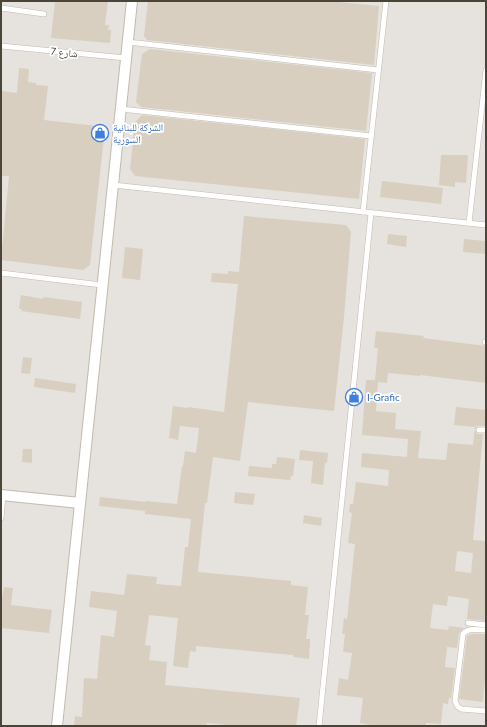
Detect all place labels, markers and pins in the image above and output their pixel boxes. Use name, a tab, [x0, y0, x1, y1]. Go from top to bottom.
place label: الشركة للبنانية السورية	[113, 121, 163, 145]
shop icon: الشركة للبنانية السورية	[90, 123, 110, 143]
shop icon: I-Grafic	[344, 387, 364, 407]
place label: I-Grafic	[367, 391, 400, 403]

